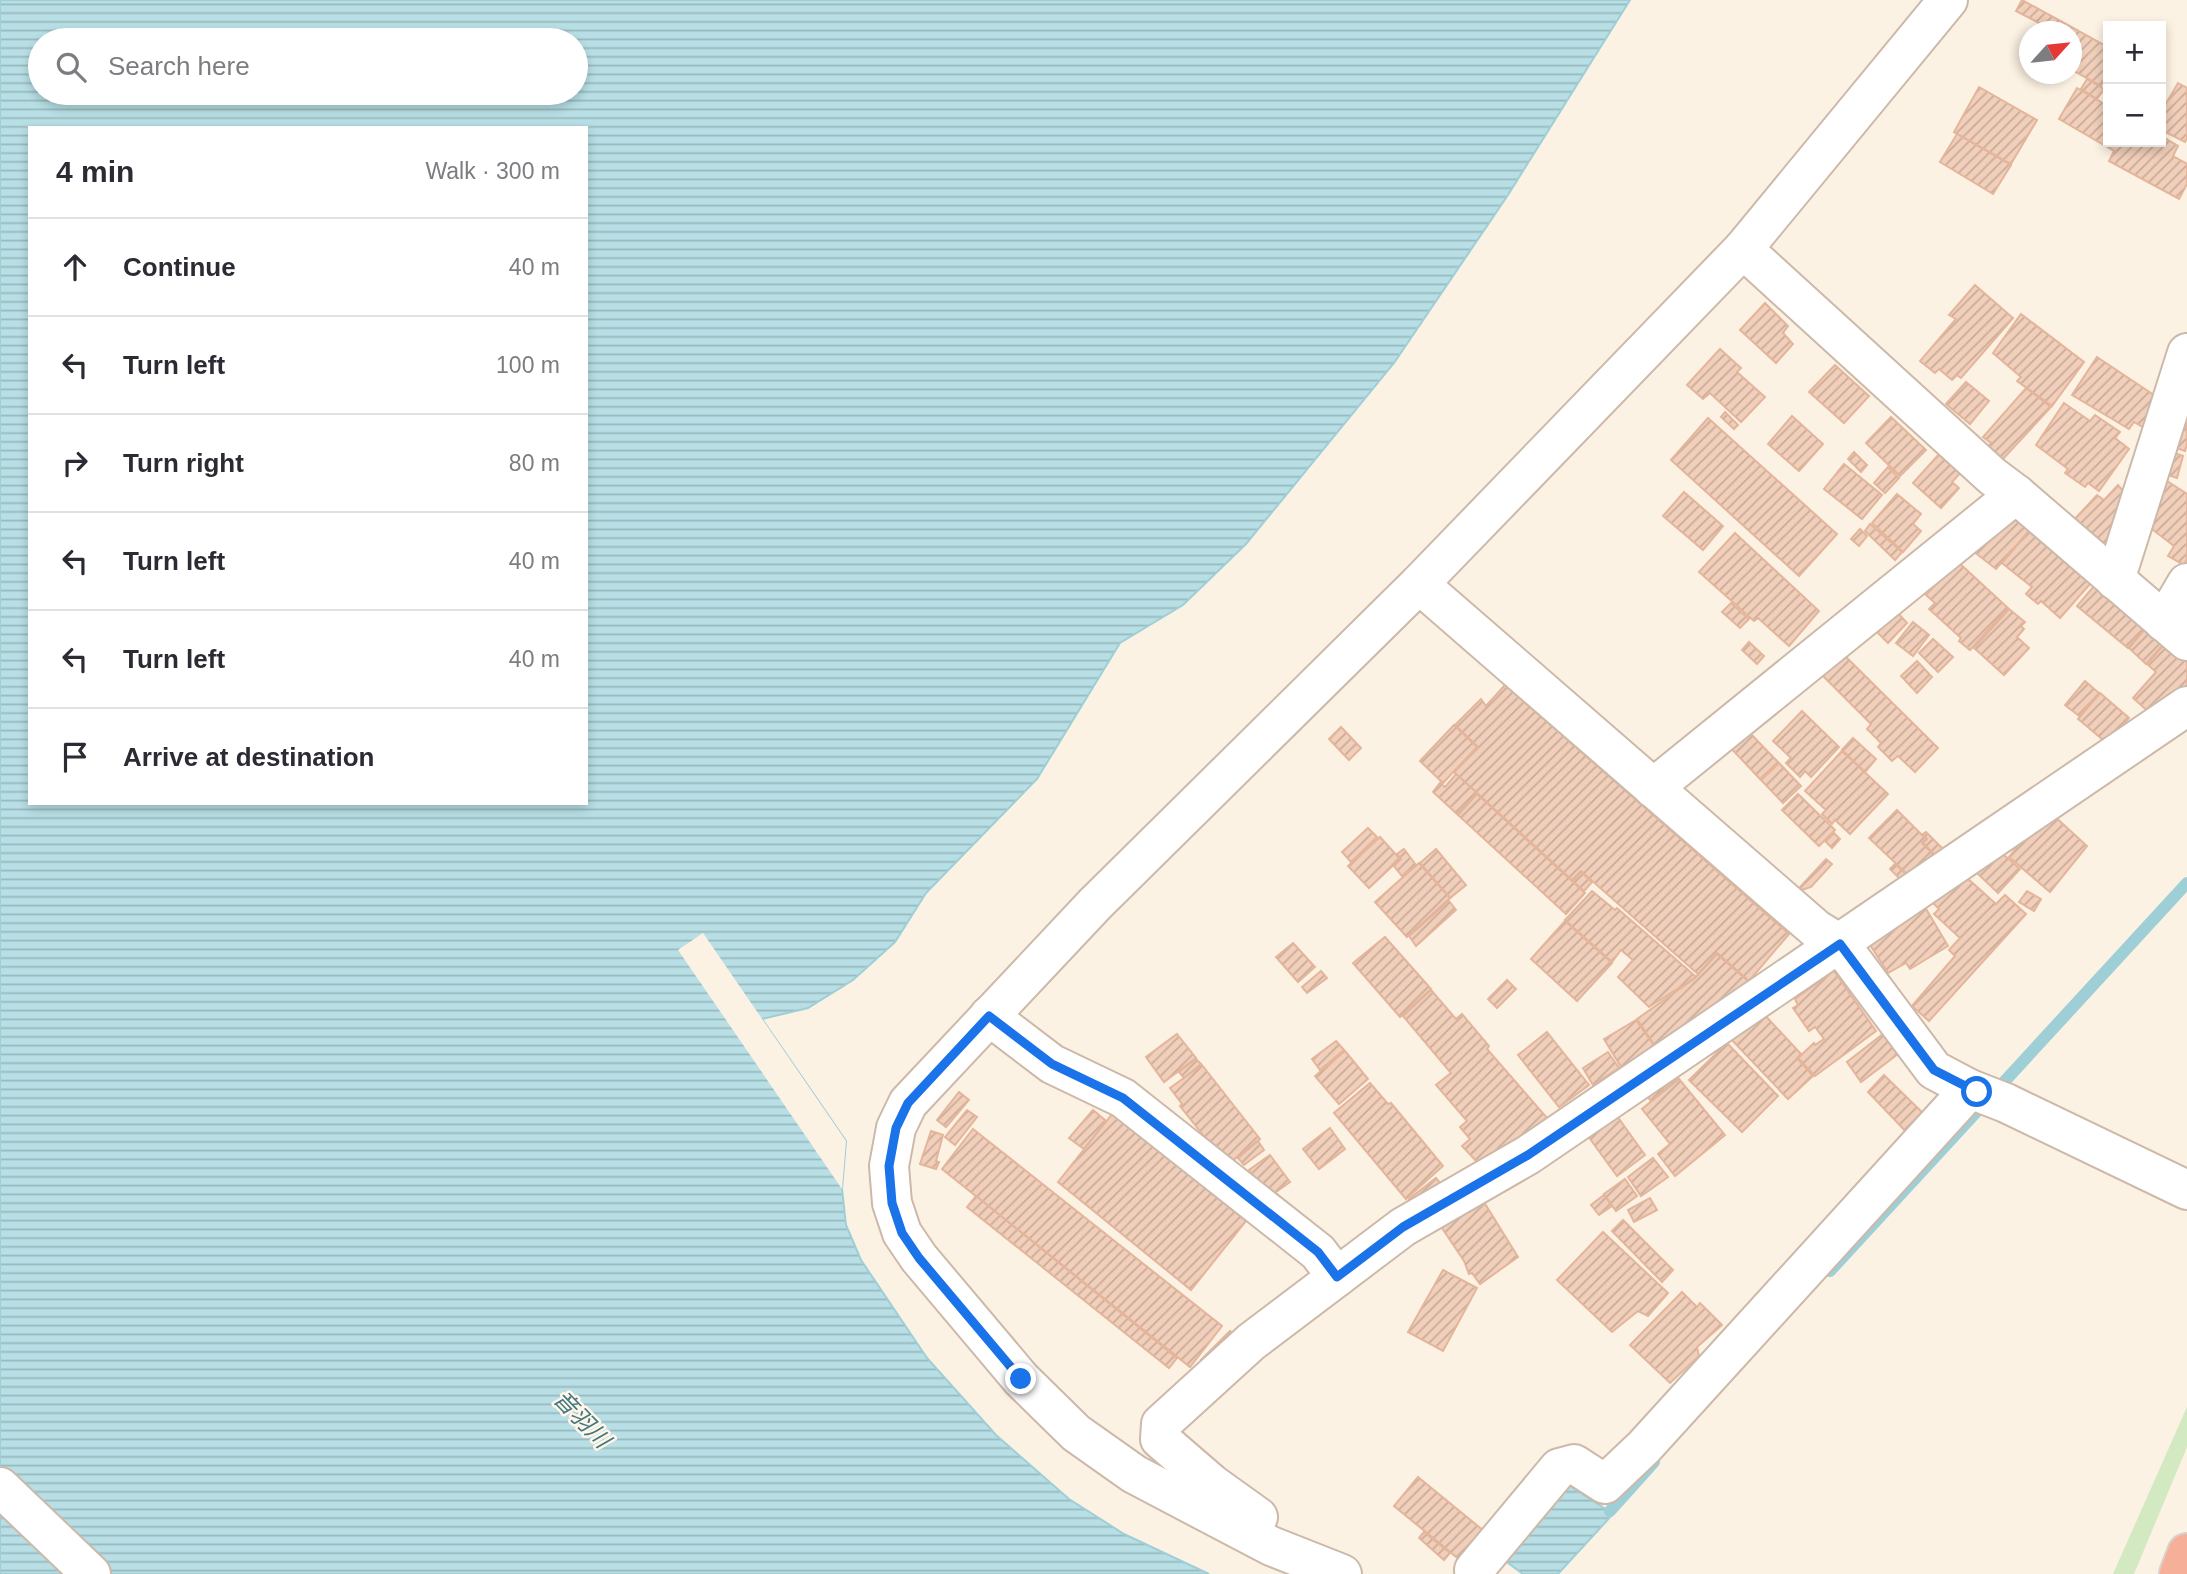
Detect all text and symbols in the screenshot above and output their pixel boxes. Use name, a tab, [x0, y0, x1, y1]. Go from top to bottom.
north arrow	[2019, 21, 2082, 84]
map controls	[2103, 21, 2166, 147]
button: +	[2103, 21, 2166, 84]
search box	[28, 28, 588, 105]
icon: search	[52, 48, 90, 86]
text: Search here	[108, 51, 250, 81]
button: −	[2103, 84, 2166, 147]
text: 4 min	[56, 155, 134, 188]
text: Walk · 300 m	[425, 158, 560, 184]
icon: ahead	[56, 248, 94, 286]
text: Continue	[123, 252, 236, 282]
text: 40 m	[509, 254, 560, 280]
icon: left	[56, 346, 94, 384]
text: Turn left	[123, 350, 225, 380]
text: 100 m	[496, 352, 560, 378]
icon: right	[56, 444, 94, 482]
text: Turn right	[123, 448, 244, 478]
text: 80 m	[509, 450, 560, 476]
icon: left	[56, 542, 94, 580]
text: Turn left	[123, 546, 225, 576]
text: 40 m	[509, 548, 560, 574]
icon: left	[56, 640, 94, 678]
text: Turn left	[123, 644, 225, 674]
text: 40 m	[509, 646, 560, 672]
icon: arrive	[56, 738, 94, 776]
text: Arrive at destination	[123, 742, 374, 772]
route start	[1961, 1076, 1992, 1107]
route end	[1005, 1363, 1036, 1394]
water label: 音羽川	[549, 1385, 617, 1455]

